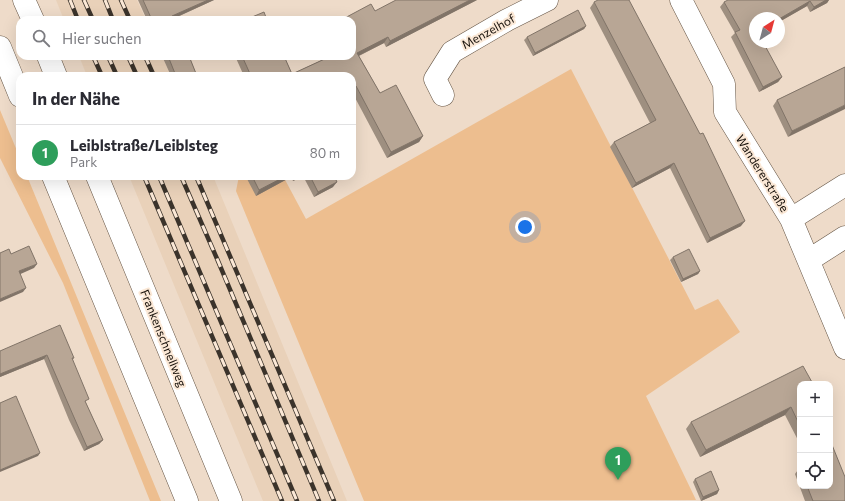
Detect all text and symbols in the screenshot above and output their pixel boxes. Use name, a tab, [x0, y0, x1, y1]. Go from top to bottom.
street label: Menzelhof	[459, 11, 517, 51]
north arrow	[749, 12, 785, 48]
search box	[16, 16, 356, 60]
icon: search	[30, 27, 52, 49]
text: Hier suchen	[62, 29, 142, 47]
text: In der Nähe	[32, 88, 120, 109]
street label: Wandererstraße	[734, 132, 792, 214]
text: Leiblstraße/Leiblsteg	[70, 136, 218, 154]
text: 1	[42, 145, 48, 161]
text: 80 m	[310, 145, 340, 161]
text: Park	[70, 154, 97, 170]
your location	[515, 217, 535, 237]
street label: Frankenschnellweg	[138, 287, 190, 389]
map controls	[797, 381, 833, 489]
button: +	[797, 381, 833, 417]
button: −	[797, 417, 833, 453]
pin: 1	[605, 447, 631, 480]
button: locate	[797, 453, 833, 489]

